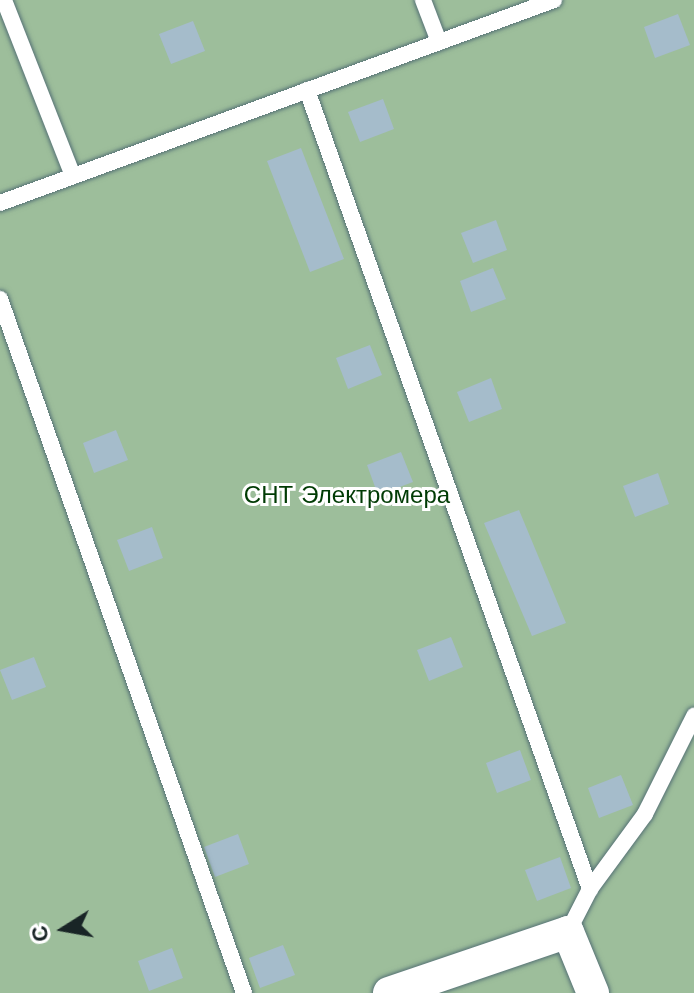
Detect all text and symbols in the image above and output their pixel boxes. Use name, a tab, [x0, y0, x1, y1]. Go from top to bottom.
park label: СНТ Электромера	[244, 482, 450, 510]
north arrow	[24, 889, 104, 969]
text: С	[26, 923, 54, 944]

